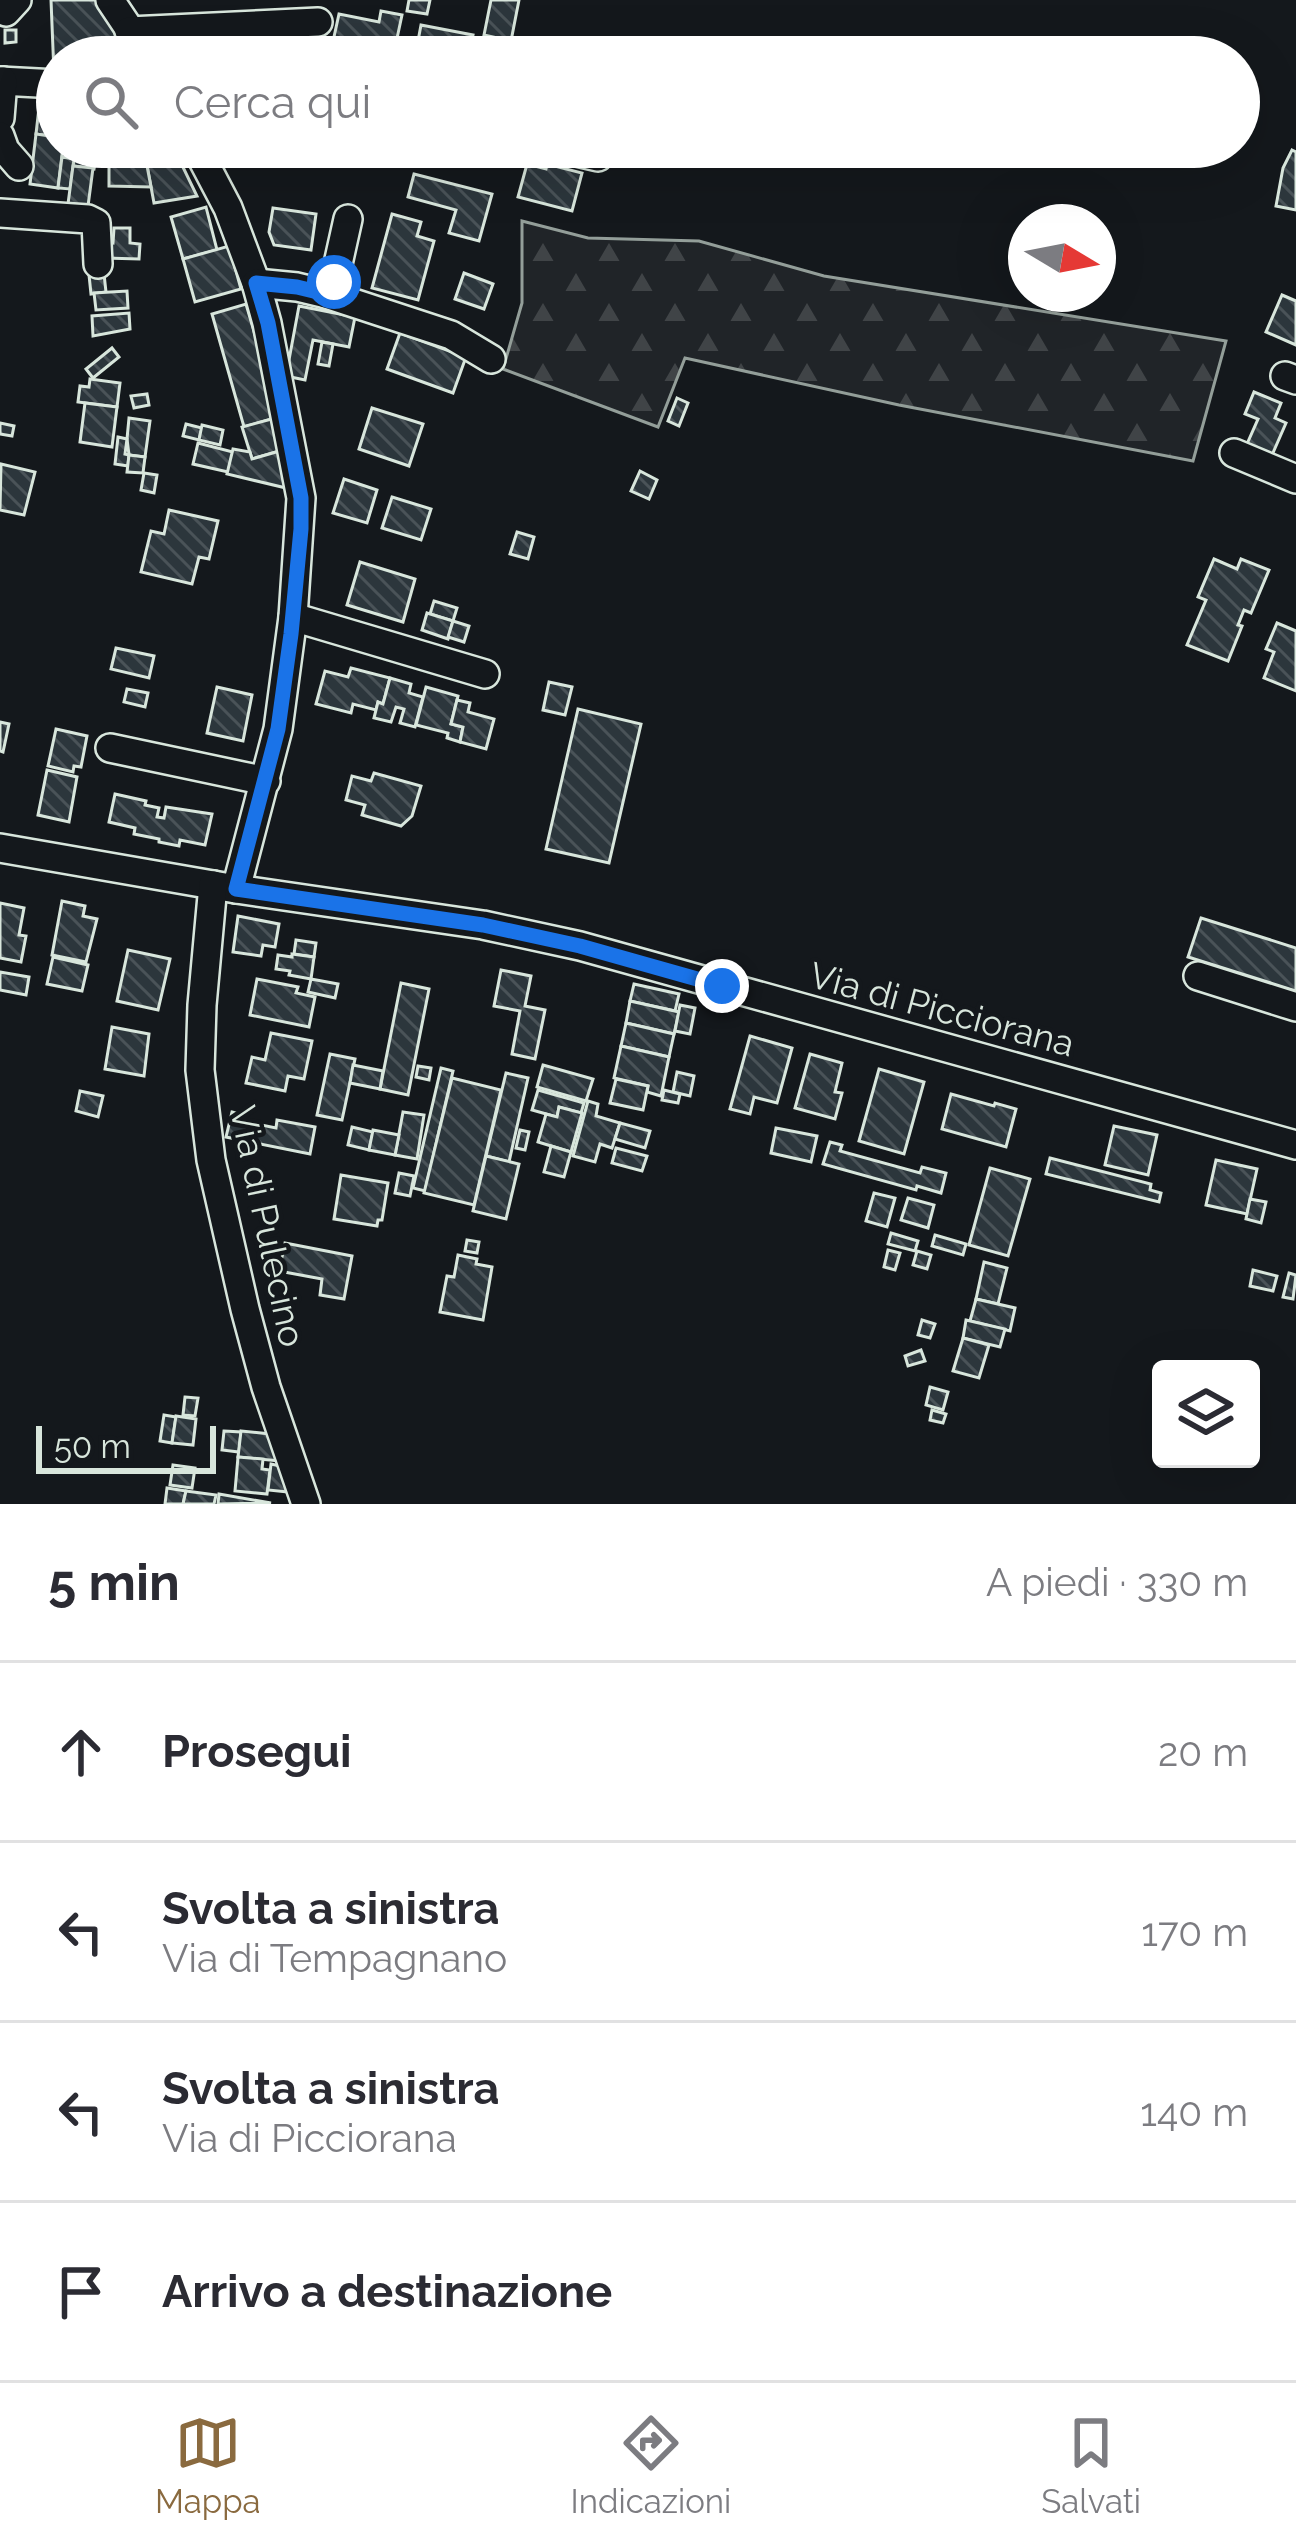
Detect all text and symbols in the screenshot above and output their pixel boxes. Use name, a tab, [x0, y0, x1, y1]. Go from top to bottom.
search box	[36, 36, 1260, 168]
icon: search	[78, 69, 144, 135]
text: Cerca qui	[174, 76, 371, 129]
north arrow	[1008, 204, 1116, 312]
route start	[307, 255, 361, 309]
street label: Via di Picciorana	[805, 953, 1079, 1065]
route end	[695, 959, 749, 1013]
street label: Via di Pulecino	[222, 1102, 314, 1350]
map controls	[1152, 1360, 1260, 1468]
button: layers	[1152, 1360, 1260, 1468]
scale bar	[36, 1420, 216, 1473]
text: 50 m	[54, 1427, 131, 1466]
text: 5 min	[48, 1552, 180, 1612]
text: A piedi · 330 m	[986, 1559, 1248, 1605]
icon: ahead	[48, 1719, 114, 1785]
text: Prosegui	[162, 1725, 351, 1778]
text: 20 m	[1158, 1729, 1248, 1775]
text: Svolta a sinistra	[162, 1882, 499, 1935]
icon: left	[48, 1899, 114, 1965]
text: 170 m	[1141, 1909, 1248, 1955]
text: Via di Tempagnano	[162, 1935, 507, 1981]
text: Svolta a sinistra	[162, 2062, 499, 2115]
icon: left	[48, 2079, 114, 2145]
text: 140 m	[1140, 2089, 1248, 2135]
text: Via di Picciorana	[162, 2115, 457, 2161]
icon: arrive	[48, 2259, 114, 2325]
text: Arrivo a destinazione	[162, 2265, 612, 2318]
tab: Mappa	[155, 2410, 260, 2521]
tab: Indicazioni	[571, 2410, 731, 2521]
tab: Salvati	[1041, 2410, 1141, 2521]

